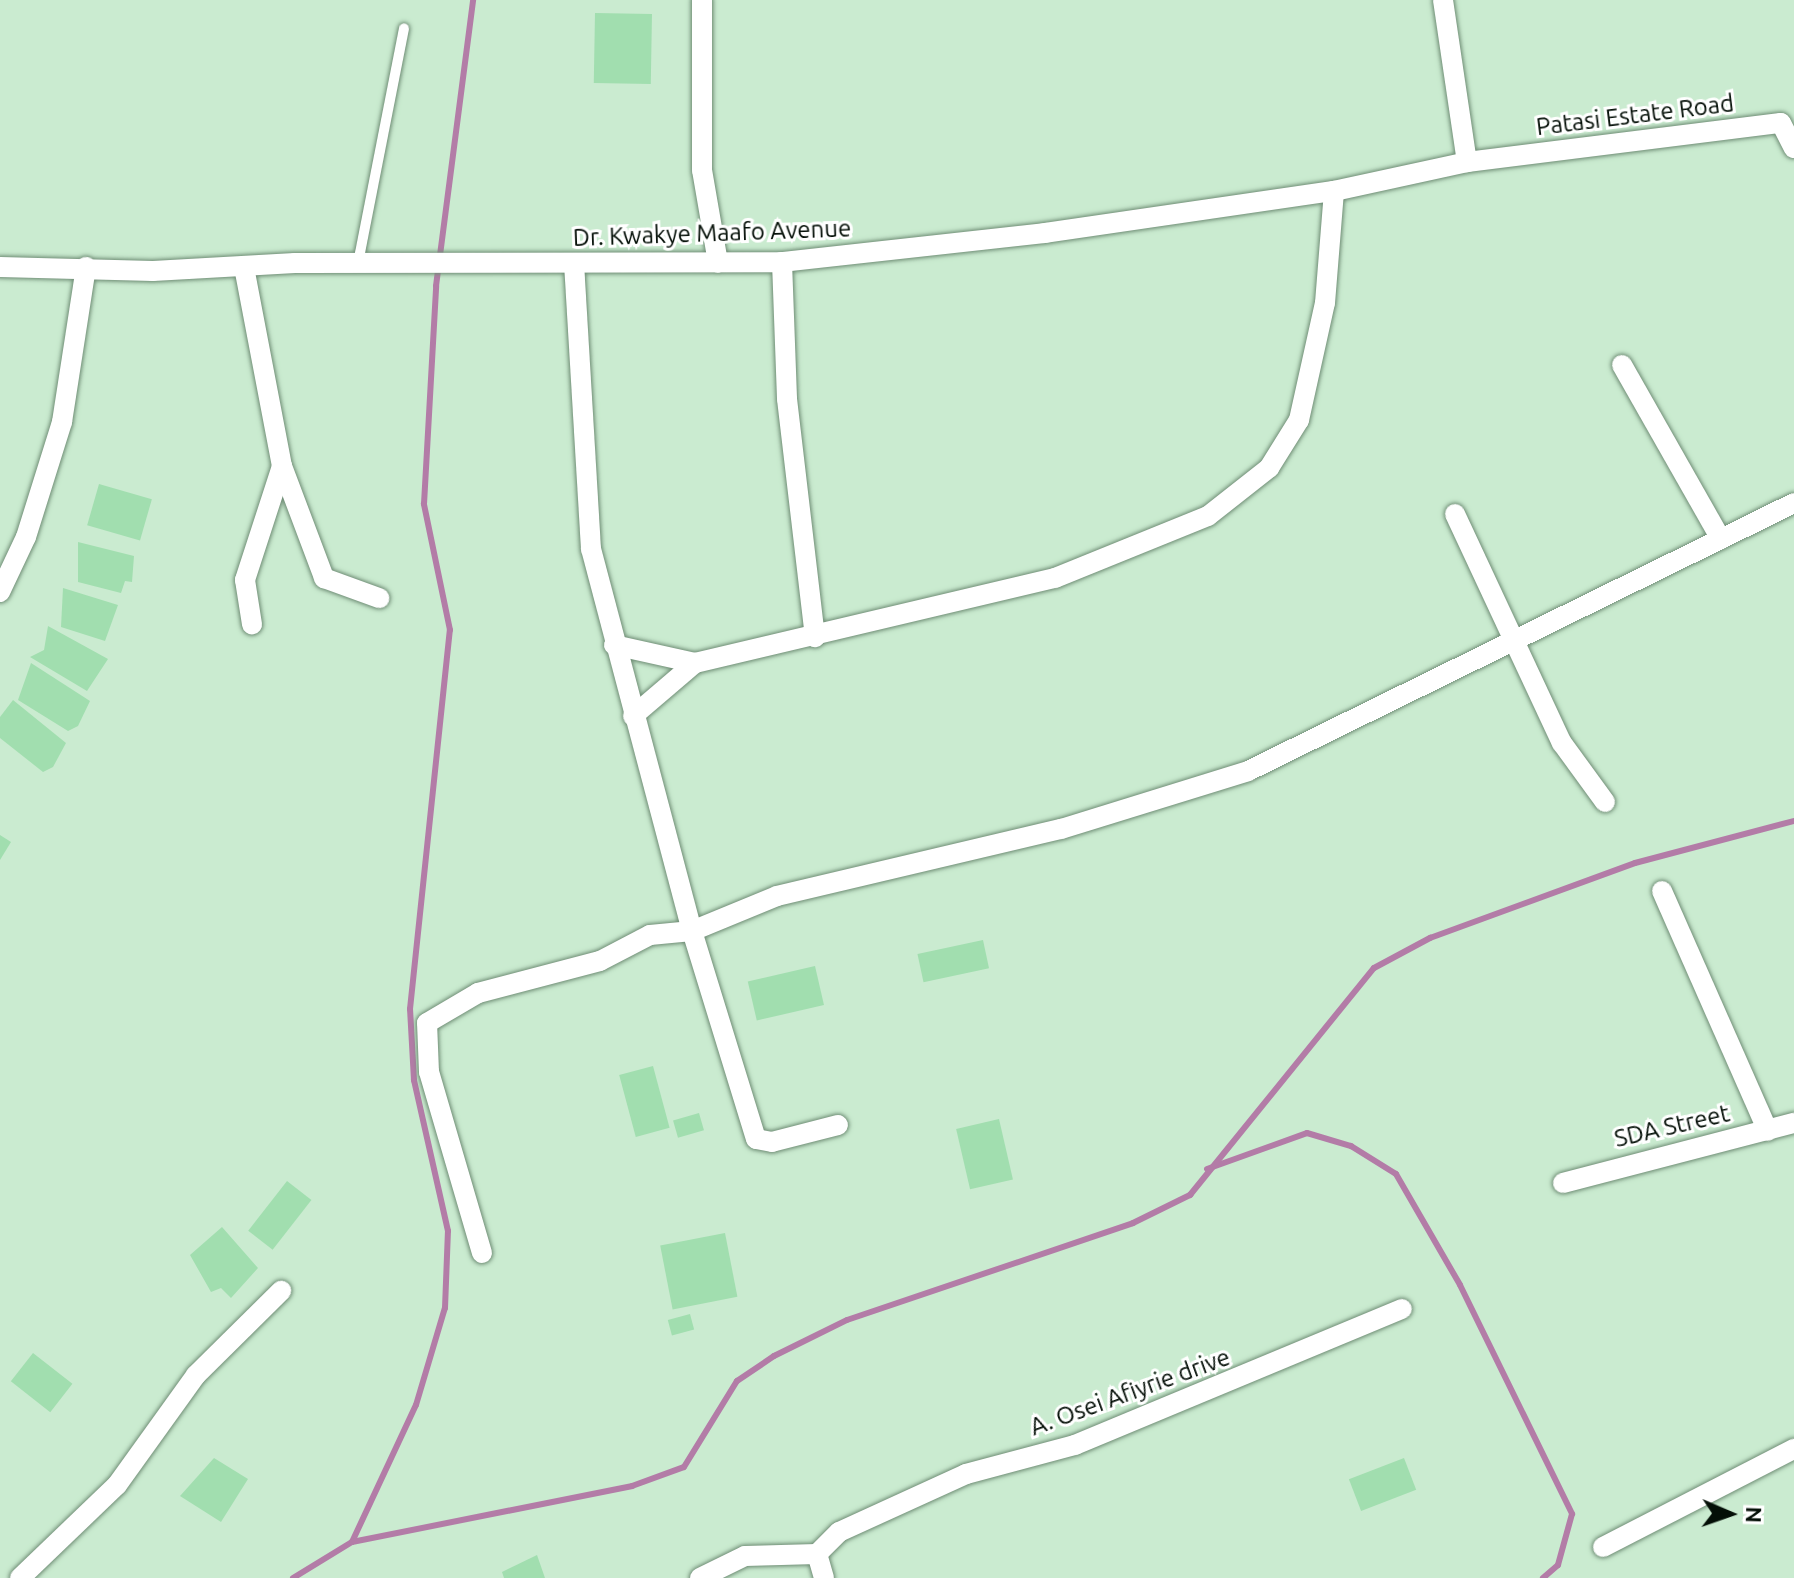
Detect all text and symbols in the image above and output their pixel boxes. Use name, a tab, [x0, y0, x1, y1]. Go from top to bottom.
street label: Patasi Estate Road	[1534, 89, 1736, 141]
street label: Dr. Kwakye Maafo Avenue	[572, 214, 852, 252]
street label: SDA Street	[1612, 1099, 1732, 1153]
street label: A. Osei Afiyrie drive	[1026, 1342, 1234, 1442]
north arrow	[1690, 1474, 1770, 1554]
text: N	[1742, 1506, 1767, 1523]

